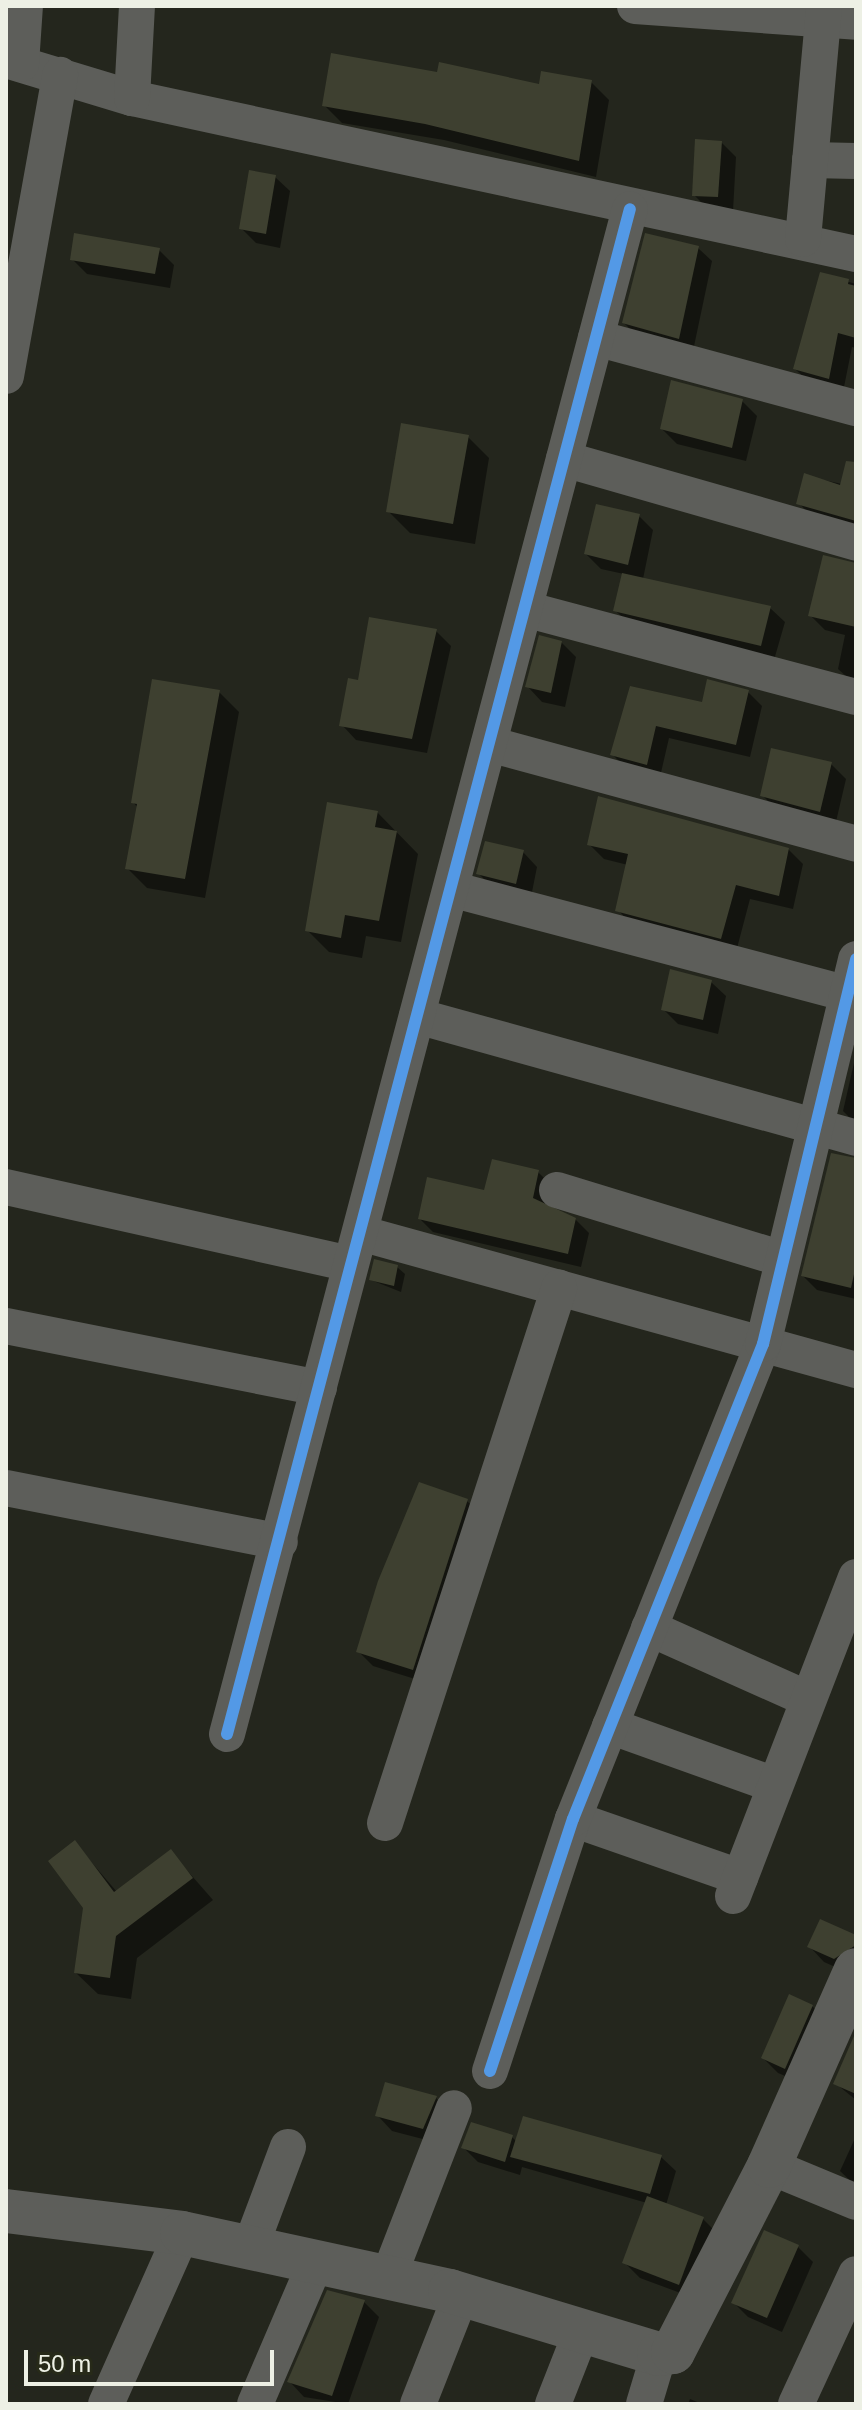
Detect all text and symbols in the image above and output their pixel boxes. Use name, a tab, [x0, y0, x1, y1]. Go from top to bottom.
scale bar	[28, 2334, 278, 2384]
text: 50 m	[38, 2350, 91, 2377]

